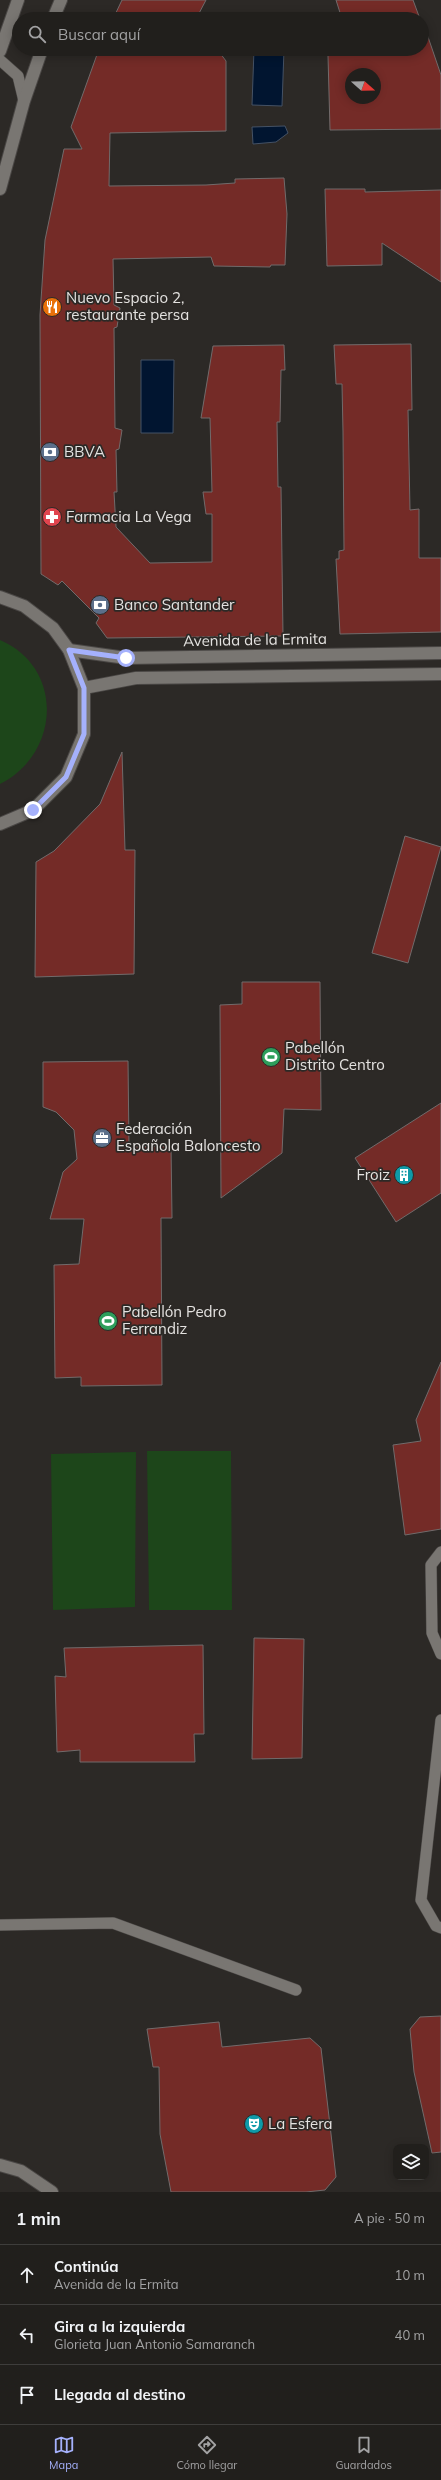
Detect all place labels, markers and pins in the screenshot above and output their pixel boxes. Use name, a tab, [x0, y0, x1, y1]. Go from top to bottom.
place label: Nuevo Espacio 2, restaurante persa	[66, 288, 189, 324]
restaurant icon: Nuevo Espacio 2, restaurante persa	[41, 296, 63, 318]
bank icon: BBVA	[39, 441, 61, 463]
place label: BBVA	[64, 442, 105, 461]
pharmacy icon: Farmacia La Vega	[41, 506, 63, 528]
place label: Farmacia La Vega	[66, 507, 192, 526]
bank icon: Banco Santander	[89, 594, 111, 616]
place label: Banco Santander	[114, 595, 235, 614]
place label: Pabellón Distrito Centro	[285, 1038, 385, 1074]
sports icon: Pabellón Distrito Centro	[260, 1046, 282, 1068]
place label: Federación Española Baloncesto	[116, 1119, 261, 1155]
office icon: Federación Española Baloncesto	[91, 1127, 113, 1149]
building icon: Froiz	[393, 1164, 415, 1186]
place label: Froiz	[356, 1165, 390, 1184]
place label: Pabellón Pedro Ferrandiz	[122, 1302, 226, 1338]
sports icon: Pabellón Pedro Ferrandiz	[97, 1310, 119, 1332]
theatre icon: La Esfera	[243, 2113, 265, 2135]
place label: La Esfera	[268, 2114, 333, 2133]

